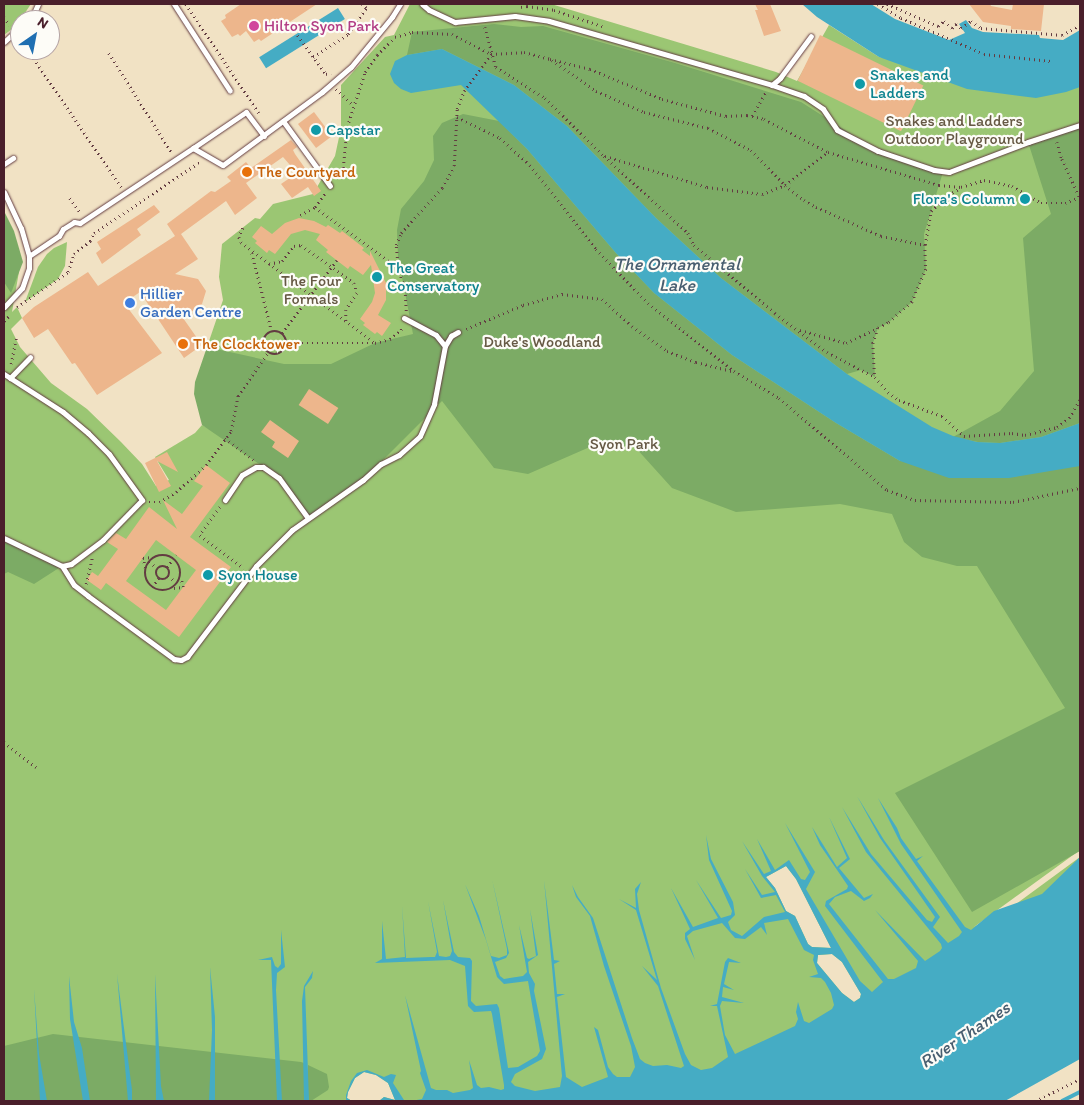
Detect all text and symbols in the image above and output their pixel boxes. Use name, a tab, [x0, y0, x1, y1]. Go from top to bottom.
north arrow	[10, 10, 60, 60]
text: N	[34, 13, 51, 33]
place label: Hilton Syon Park	[264, 16, 379, 36]
marker: Hilton Syon Park	[248, 20, 260, 32]
place label: Snakes and Ladders	[870, 65, 949, 103]
marker: Snakes and Ladders	[854, 78, 866, 90]
park label: Snakes and Ladders Outdoor Playground	[884, 111, 1024, 149]
place label: Capstar	[326, 120, 380, 140]
marker: Capstar	[310, 124, 322, 136]
place label: The Courtyard	[257, 162, 356, 182]
marker: The Courtyard	[241, 166, 253, 178]
place label: Flora's Column	[913, 189, 1015, 209]
marker: Flora's Column	[1019, 193, 1031, 205]
water label: The Ornamental Lake	[614, 254, 740, 296]
place label: The Great Conservatory	[387, 258, 479, 296]
park label: The Four Formals	[281, 271, 341, 309]
marker: The Great Conservatory	[371, 271, 383, 283]
place label: Hillier Garden Centre	[140, 284, 241, 322]
marker: Hillier Garden Centre	[124, 297, 136, 309]
park label: Duke's Woodland	[483, 332, 601, 352]
place label: The Clocktower	[193, 334, 299, 354]
marker: The Clocktower	[177, 338, 189, 350]
park label: Syon Park	[590, 434, 658, 454]
place label: Syon House	[218, 565, 298, 585]
marker: Syon House	[202, 569, 214, 581]
water label: River Thames	[916, 997, 1014, 1073]

